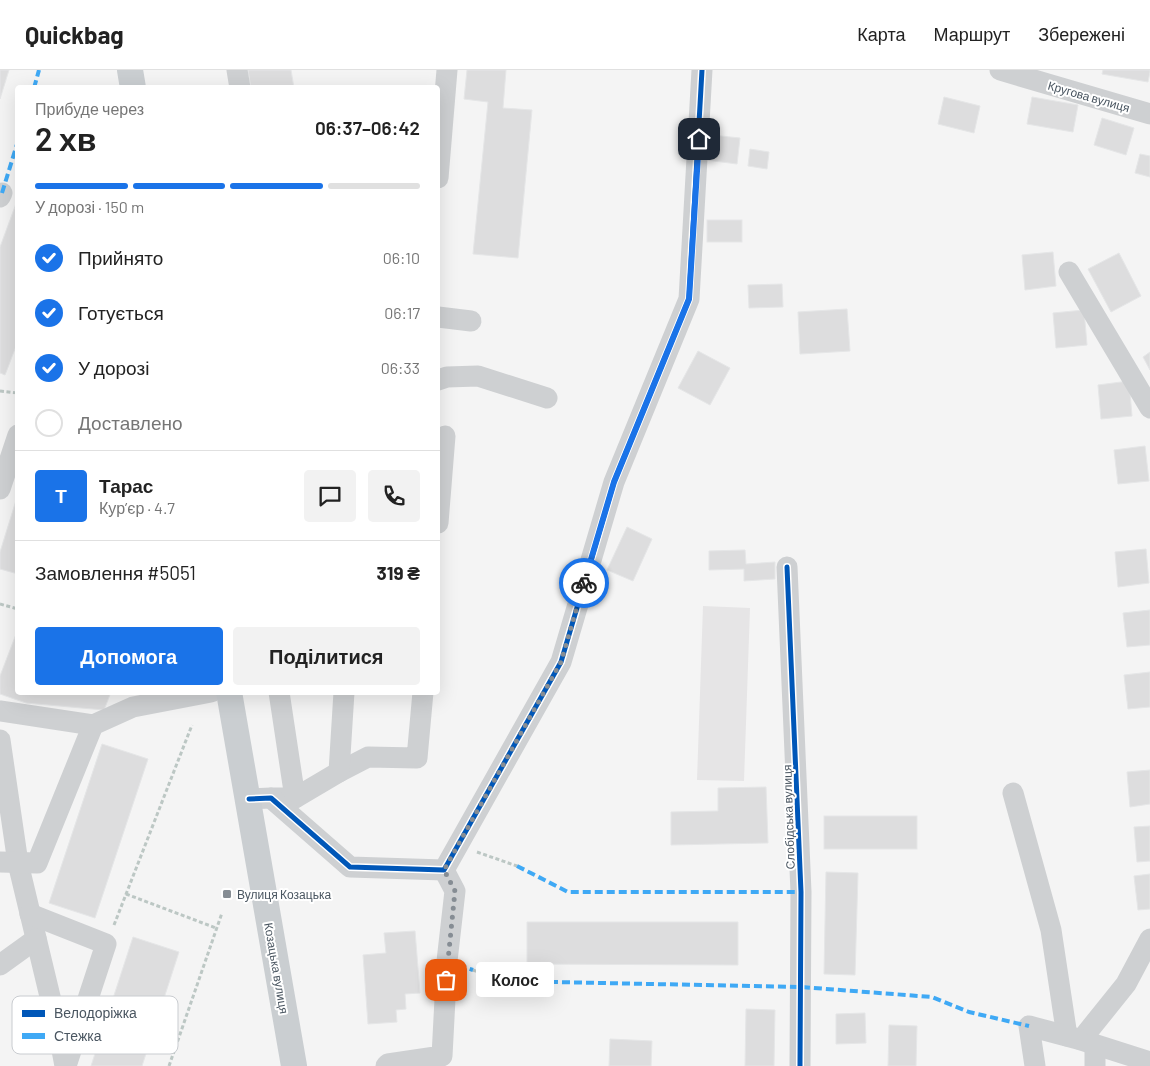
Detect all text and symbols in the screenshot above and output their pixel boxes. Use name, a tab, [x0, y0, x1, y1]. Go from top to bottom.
text: Quickbag	[25, 20, 124, 49]
text: Карта	[857, 23, 905, 45]
text: Маршрут	[933, 23, 1010, 45]
text: Збережені	[1038, 23, 1125, 45]
street label: Кругова вулиця	[1046, 78, 1132, 115]
text: Прибуде через	[35, 99, 144, 118]
text: 06:37–06:42	[315, 116, 420, 139]
pin	[678, 118, 720, 160]
text: 2 хв	[35, 119, 97, 157]
icon: home	[685, 125, 713, 153]
text: У дорозі · 150 m	[35, 197, 144, 216]
icon: check	[35, 244, 63, 272]
text: Прийнято	[78, 246, 163, 269]
text: 06:10	[383, 248, 420, 267]
icon: check	[35, 299, 63, 327]
text: Готується	[78, 301, 164, 324]
text: 06:17	[384, 303, 420, 322]
icon: check	[35, 354, 63, 382]
text: У дорозі	[78, 356, 149, 379]
text: 06:33	[381, 358, 420, 377]
text: Доставлено	[78, 411, 183, 434]
button: chat	[304, 470, 356, 522]
button: phone	[368, 470, 420, 522]
text: Тарас	[99, 474, 153, 497]
text: Т	[55, 484, 67, 507]
text: Кур’єр · 4.7	[99, 498, 175, 517]
courier	[559, 558, 609, 608]
text: Замовлення #5051	[35, 561, 196, 584]
text: 319 ₴	[377, 561, 420, 584]
icon: bike	[570, 569, 598, 597]
button: Допомога	[35, 627, 223, 685]
button: Поділитися	[233, 627, 420, 685]
street label: Слобідська вулиця	[779, 764, 798, 870]
place label: Вулиця Козацька	[237, 887, 331, 902]
marker: Вулиця Козацька	[221, 888, 233, 900]
street label: Козацька вулиця	[261, 921, 292, 1015]
pin	[425, 959, 467, 1001]
callout: Колос	[476, 962, 554, 998]
icon: bag	[432, 966, 460, 994]
text: Колос	[491, 970, 539, 989]
legend	[12, 996, 178, 1054]
text: Велодоріжка	[54, 1004, 137, 1021]
text: Стежка	[54, 1027, 102, 1044]

